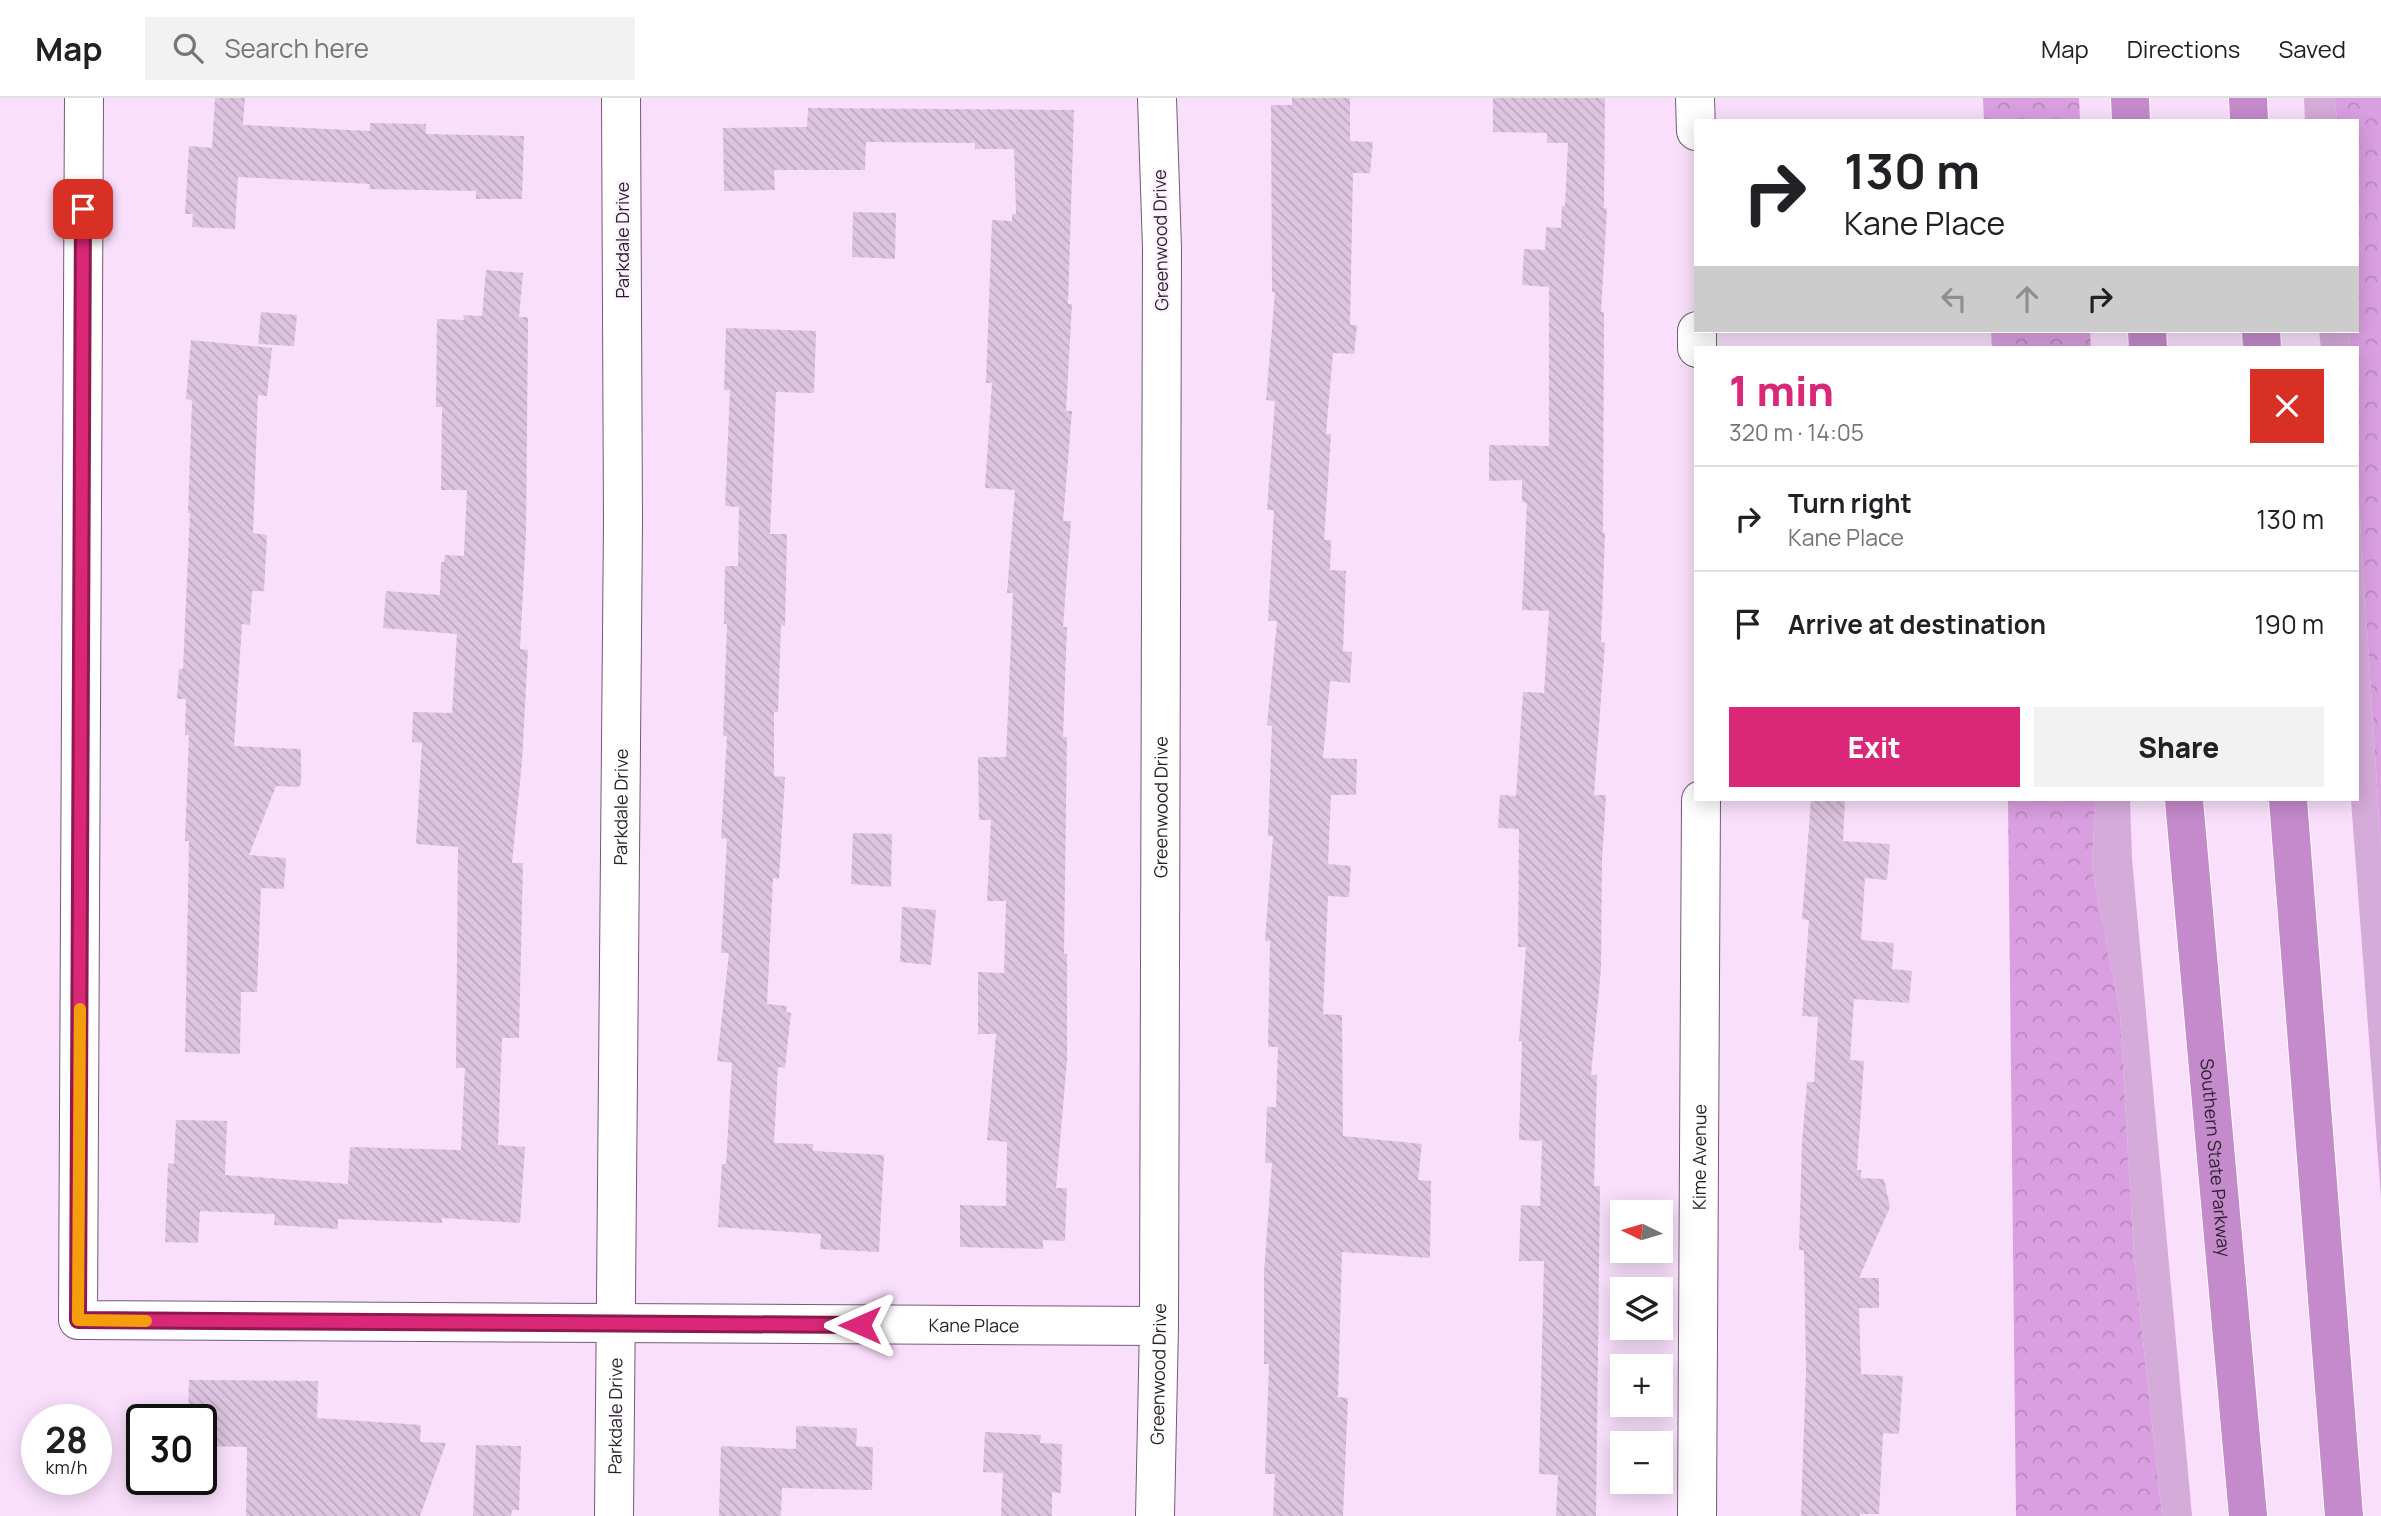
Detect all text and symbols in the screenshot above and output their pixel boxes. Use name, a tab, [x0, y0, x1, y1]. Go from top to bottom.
search box	[145, 17, 635, 80]
text: Map	[35, 26, 103, 71]
icon: search	[169, 29, 207, 67]
text: Search here	[225, 30, 369, 66]
text: Map	[2041, 32, 2089, 65]
text: Directions	[2127, 32, 2240, 65]
text: Saved	[2278, 32, 2346, 65]
text: 130 m	[1844, 137, 1980, 204]
icon: right	[1729, 147, 1820, 238]
street label: Greenwood Drive	[1147, 169, 1173, 311]
pin	[53, 179, 113, 239]
street label: Parkdale Drive	[610, 182, 634, 298]
icon: arrive	[64, 190, 102, 228]
text: Kane Place	[1844, 201, 2005, 245]
icon: left	[1935, 280, 1973, 318]
icon: ahead	[2008, 280, 2046, 318]
icon: right	[2081, 280, 2119, 318]
text: 1 min	[1729, 361, 1834, 419]
button: close	[2250, 369, 2324, 443]
text: 320 m · 14:05	[1729, 416, 1864, 448]
text: Turn right	[1788, 485, 1912, 521]
icon: right	[1729, 500, 1767, 538]
text: 130 m	[2256, 501, 2324, 537]
text: Kane Place	[1788, 521, 1904, 553]
icon: arrive	[1729, 605, 1767, 643]
text: Arrive at destination	[1788, 606, 2046, 642]
text: 190 m	[2255, 606, 2324, 642]
button: Exit	[1729, 707, 2020, 787]
button: Share	[2034, 707, 2324, 787]
street label: Greenwood Drive	[1148, 736, 1173, 878]
street label: Parkdale Drive	[608, 749, 633, 866]
street label: Southern State Parkway	[2195, 1057, 2237, 1258]
street label: Kime Avenue	[1687, 1104, 1711, 1210]
north arrow	[1610, 1200, 1673, 1264]
map controls	[1610, 1200, 1673, 1494]
button: layers	[1610, 1277, 1673, 1340]
position arrow	[823, 1288, 897, 1362]
street label: Greenwood Drive	[1145, 1303, 1171, 1445]
street label: Kane Place	[929, 1313, 1019, 1337]
button: +	[1610, 1354, 1673, 1417]
street label: Parkdale Drive	[602, 1357, 627, 1475]
speed limit sign: 30	[126, 1404, 217, 1495]
text: 28	[45, 1416, 88, 1464]
button: −	[1610, 1431, 1673, 1494]
text: km/h	[46, 1455, 87, 1479]

